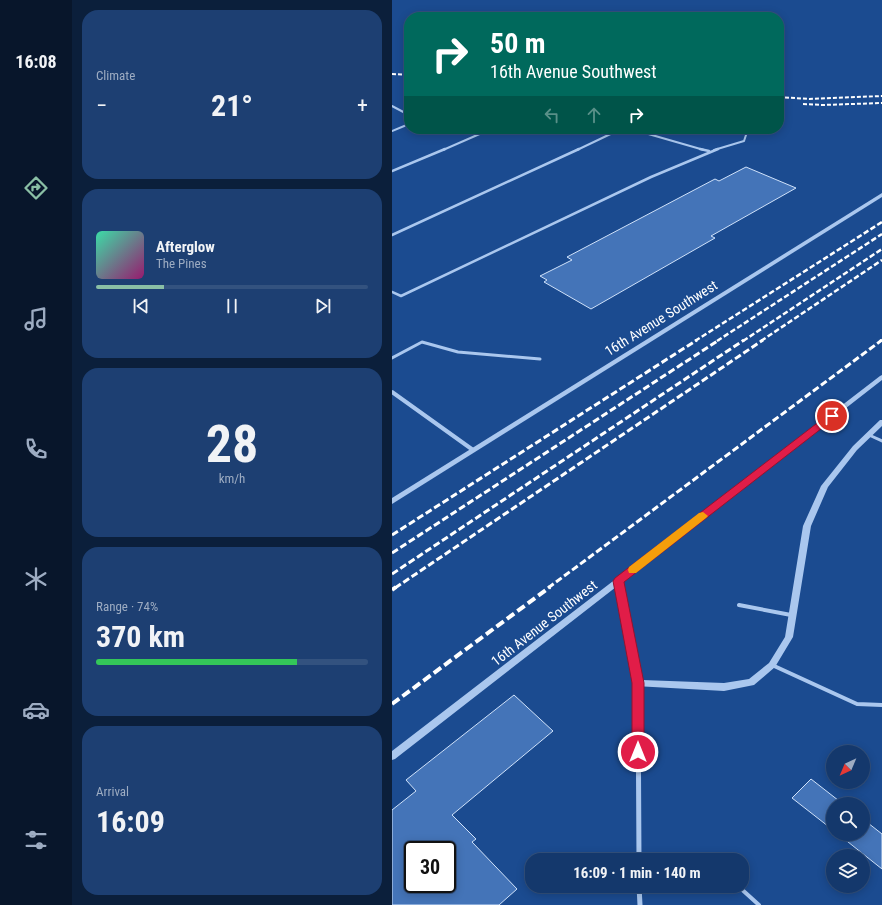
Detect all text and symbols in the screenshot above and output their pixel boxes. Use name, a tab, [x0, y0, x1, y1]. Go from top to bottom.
text: 50 m	[490, 27, 546, 60]
icon: right	[424, 28, 476, 80]
text: 16:08	[15, 51, 57, 72]
text: 16th Avenue Southwest	[490, 61, 657, 82]
text: Climate	[96, 68, 135, 83]
text: 21°	[211, 88, 253, 123]
text: −	[96, 93, 107, 118]
text: +	[357, 93, 368, 118]
icon: left	[541, 104, 563, 126]
icon: ahead	[583, 104, 605, 126]
icon: right	[625, 104, 647, 126]
icon: directions	[22, 174, 50, 202]
text: Afterglow	[156, 238, 215, 256]
text: The Pines	[156, 256, 207, 271]
street label: 16th Avenue Southwest	[602, 277, 720, 359]
icon: previous	[130, 295, 152, 317]
icon: pause	[221, 295, 243, 317]
icon: next	[312, 295, 334, 317]
icon: music	[22, 305, 50, 333]
pin	[815, 399, 849, 433]
icon: arrive	[821, 405, 843, 427]
text: 28	[206, 414, 258, 475]
icon: phone	[22, 435, 50, 463]
text: km/h	[219, 471, 245, 486]
icon: climate	[22, 565, 50, 593]
street label: 16th Avenue Southwest	[488, 577, 600, 669]
text: Range · 74%	[96, 599, 158, 614]
text: 370 km	[96, 619, 185, 654]
icon: car	[22, 696, 50, 724]
position arrow	[617, 731, 659, 773]
north arrow	[826, 745, 870, 789]
map controls	[826, 745, 870, 893]
text: Arrival	[96, 784, 129, 799]
button: search	[826, 797, 870, 841]
text: 16:09	[96, 804, 165, 839]
icon: filters	[22, 826, 50, 854]
speed limit sign: 30	[404, 841, 456, 893]
button: layers	[826, 849, 870, 893]
text: 16:09 · 1 min · 140 m	[573, 864, 701, 882]

